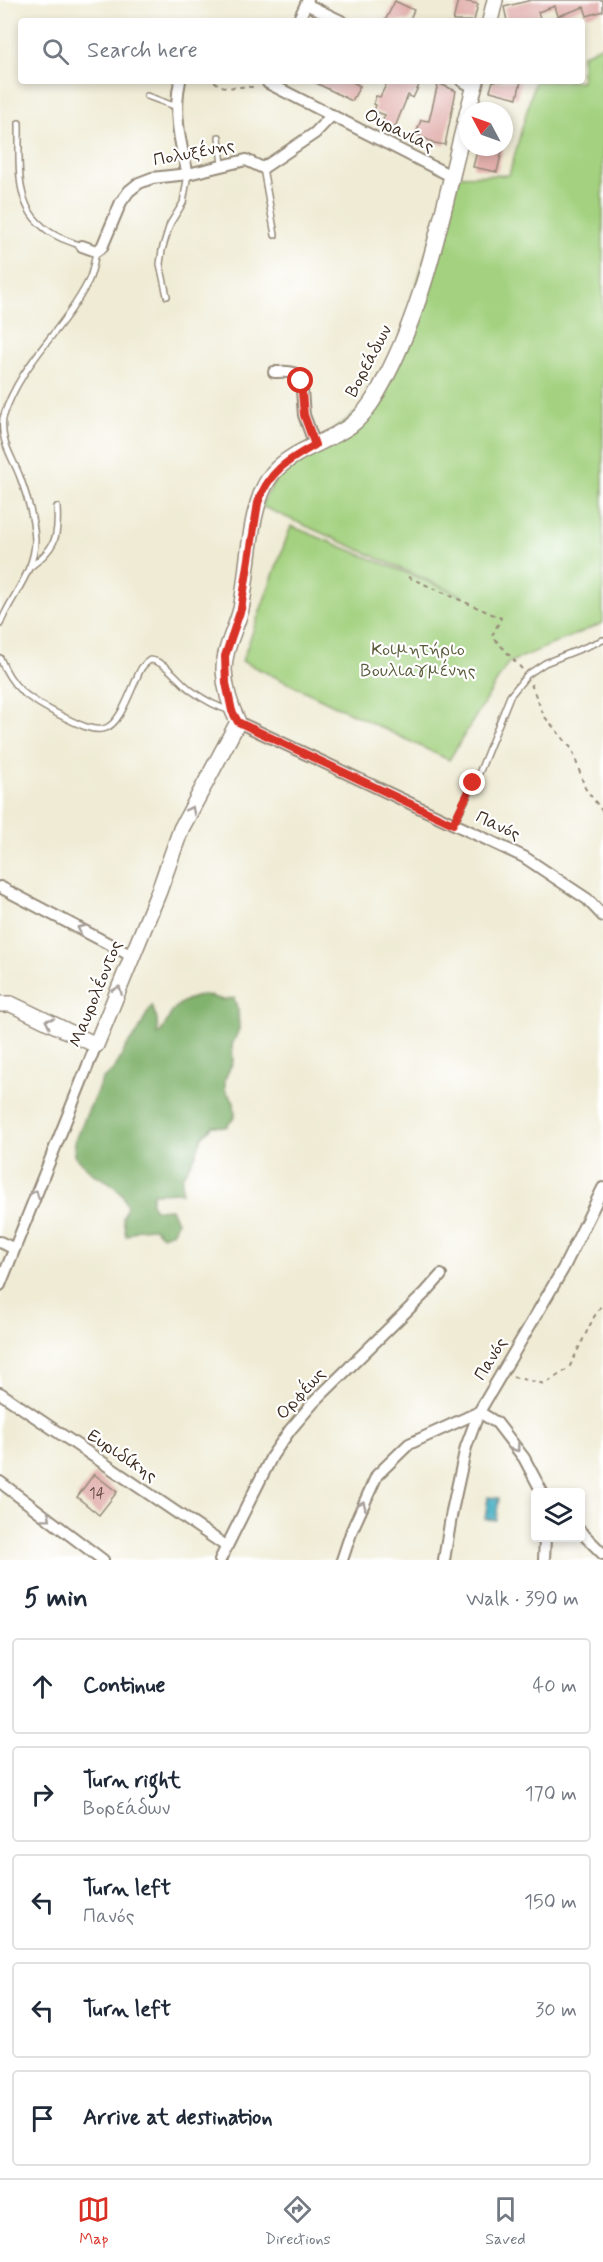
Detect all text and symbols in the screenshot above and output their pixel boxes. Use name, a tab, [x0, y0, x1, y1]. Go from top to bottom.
search box	[18, 18, 585, 84]
icon: search	[39, 35, 72, 68]
text: Search here	[87, 37, 198, 65]
north arrow	[459, 102, 513, 156]
street label: Ουρανίας	[360, 103, 438, 159]
street label: Πολυξένης	[151, 132, 237, 173]
street label: Βορεάδων	[340, 321, 398, 401]
route start	[287, 367, 313, 393]
park label: Κοιμητήριο Βουλιαγμένης	[360, 638, 476, 683]
route end	[459, 769, 485, 795]
one-way arrow	[184, 805, 195, 816]
street label: Πανός	[472, 805, 524, 847]
one-way arrow	[76, 924, 87, 936]
street label: Μαυρολέοντος	[63, 936, 128, 1051]
one-way arrow	[111, 986, 123, 997]
one-way arrow	[44, 1017, 55, 1029]
one-way arrow	[28, 1189, 40, 1200]
street label: Πανός	[469, 1333, 513, 1385]
street label: Ορφέως	[270, 1362, 331, 1425]
street label: Ευριδίκης	[82, 1424, 162, 1488]
one-way arrow	[508, 1441, 519, 1452]
house number: 14	[89, 1484, 105, 1504]
map controls	[531, 1488, 585, 1542]
button: layers	[531, 1488, 585, 1542]
one-way arrow	[355, 1501, 367, 1512]
one-way arrow	[40, 1510, 51, 1521]
text: 5 min	[24, 1582, 88, 1616]
text: Walk · 390 m	[466, 1586, 579, 1613]
icon: ahead	[26, 1670, 59, 1703]
text: Continue	[83, 1672, 165, 1700]
text: 40 m	[533, 1673, 577, 1700]
text: Turn right	[83, 1767, 181, 1795]
icon: right	[26, 1778, 59, 1811]
text: 170 m	[525, 1781, 577, 1808]
text: Βορεάδων	[83, 1795, 170, 1822]
text: Turn left	[83, 1875, 171, 1903]
icon: left	[26, 1886, 59, 1919]
text: 150 m	[524, 1889, 577, 1916]
text: Πανός	[83, 1903, 135, 1930]
icon: left	[26, 1994, 59, 2027]
text: Turn left	[83, 1996, 171, 2024]
text: 30 m	[535, 1997, 577, 2024]
icon: arrive	[26, 2102, 59, 2135]
text: Arrive at destination	[83, 2104, 273, 2132]
tab: Map	[77, 2193, 110, 2250]
tab: Directions	[265, 2193, 331, 2250]
tab: Saved	[485, 2193, 526, 2250]

